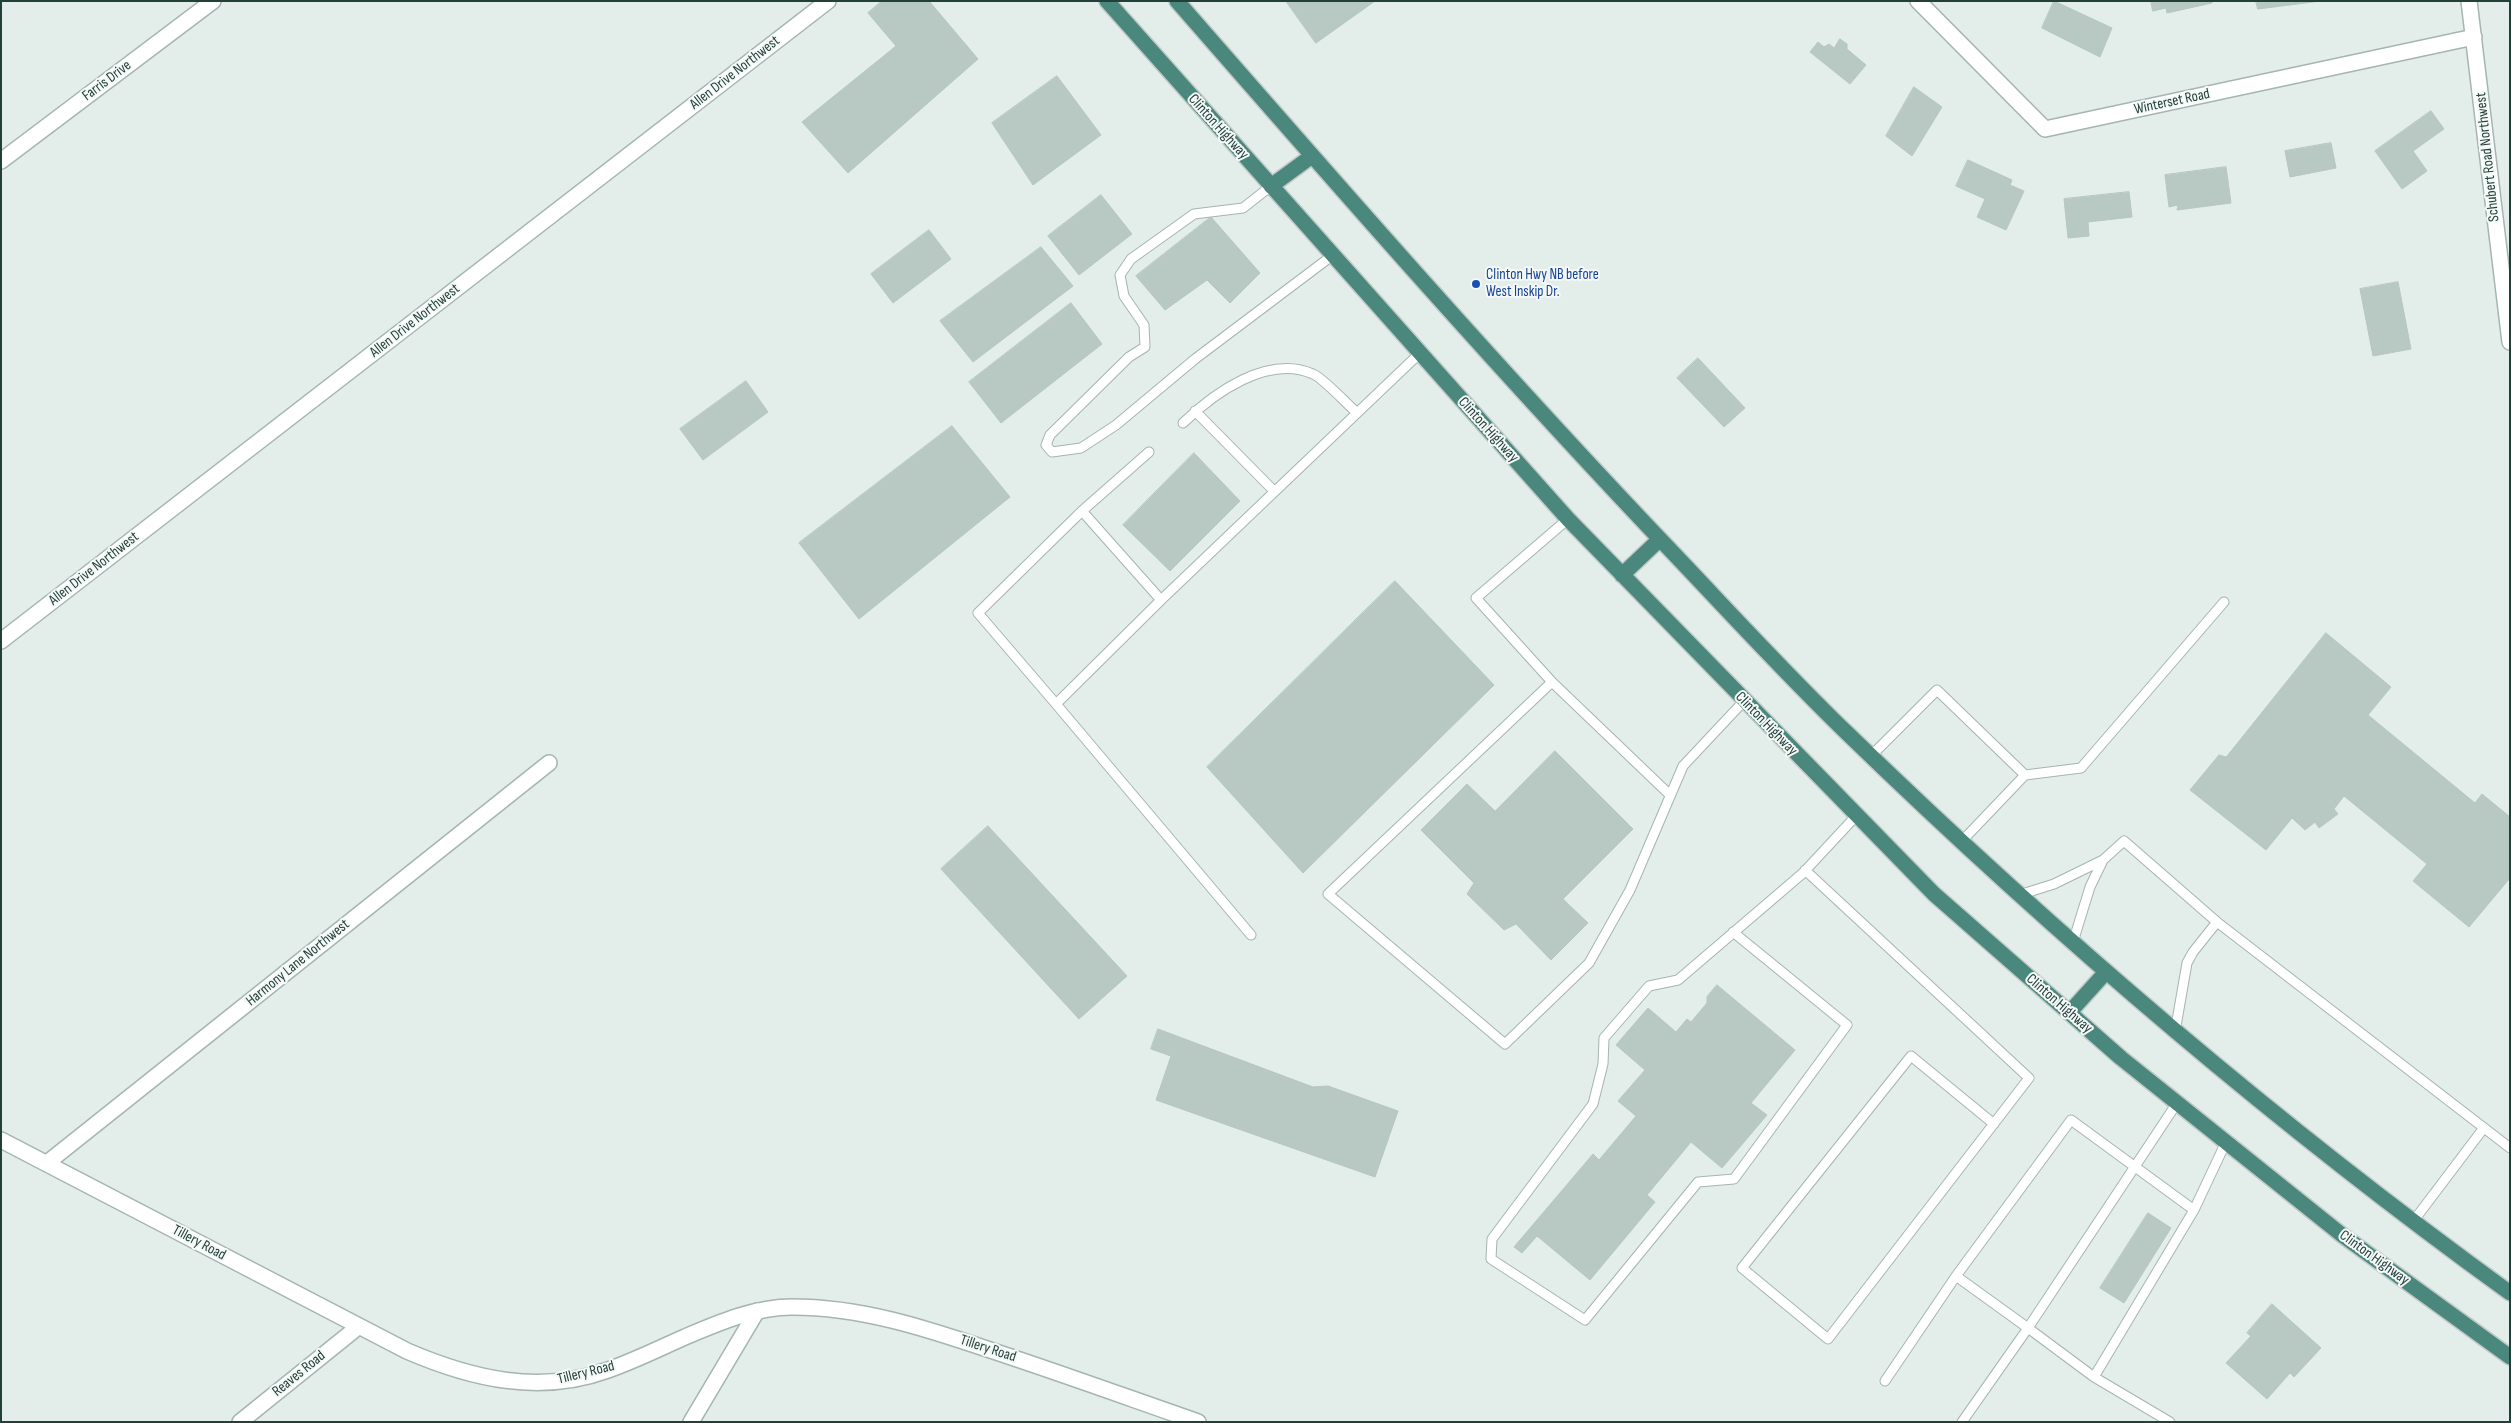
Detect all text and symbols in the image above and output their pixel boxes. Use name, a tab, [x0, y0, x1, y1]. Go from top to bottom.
street label: Allen Drive Northwest	[686, 32, 784, 114]
street label: Farris Drive	[79, 57, 135, 105]
street label: Winterset Road	[2132, 85, 2212, 119]
street label: Clinton Highway	[1184, 91, 1252, 163]
street label: Schubert Road Northwest	[2472, 91, 2504, 223]
place label: Clinton Hwy NB before West Inskip Dr.	[1486, 266, 1599, 301]
marker: Clinton Hwy NB before West Inskip Dr.	[1470, 278, 1482, 290]
street label: Allen Drive Northwest	[366, 280, 464, 362]
street label: Clinton Highway	[1454, 394, 1522, 466]
street label: Allen Drive Northwest	[45, 528, 143, 610]
street label: Clinton Highway	[1731, 688, 1801, 760]
street label: Harmony Lane Northwest	[243, 916, 353, 1010]
street label: Clinton Highway	[2022, 970, 2096, 1038]
street label: Tillery Road	[169, 1221, 229, 1265]
street label: Clinton Highway	[2336, 1227, 2412, 1289]
street label: Tillery Road	[958, 1331, 1018, 1367]
street label: Reaves Road	[269, 1347, 329, 1401]
street label: Tillery Road	[556, 1357, 616, 1389]

